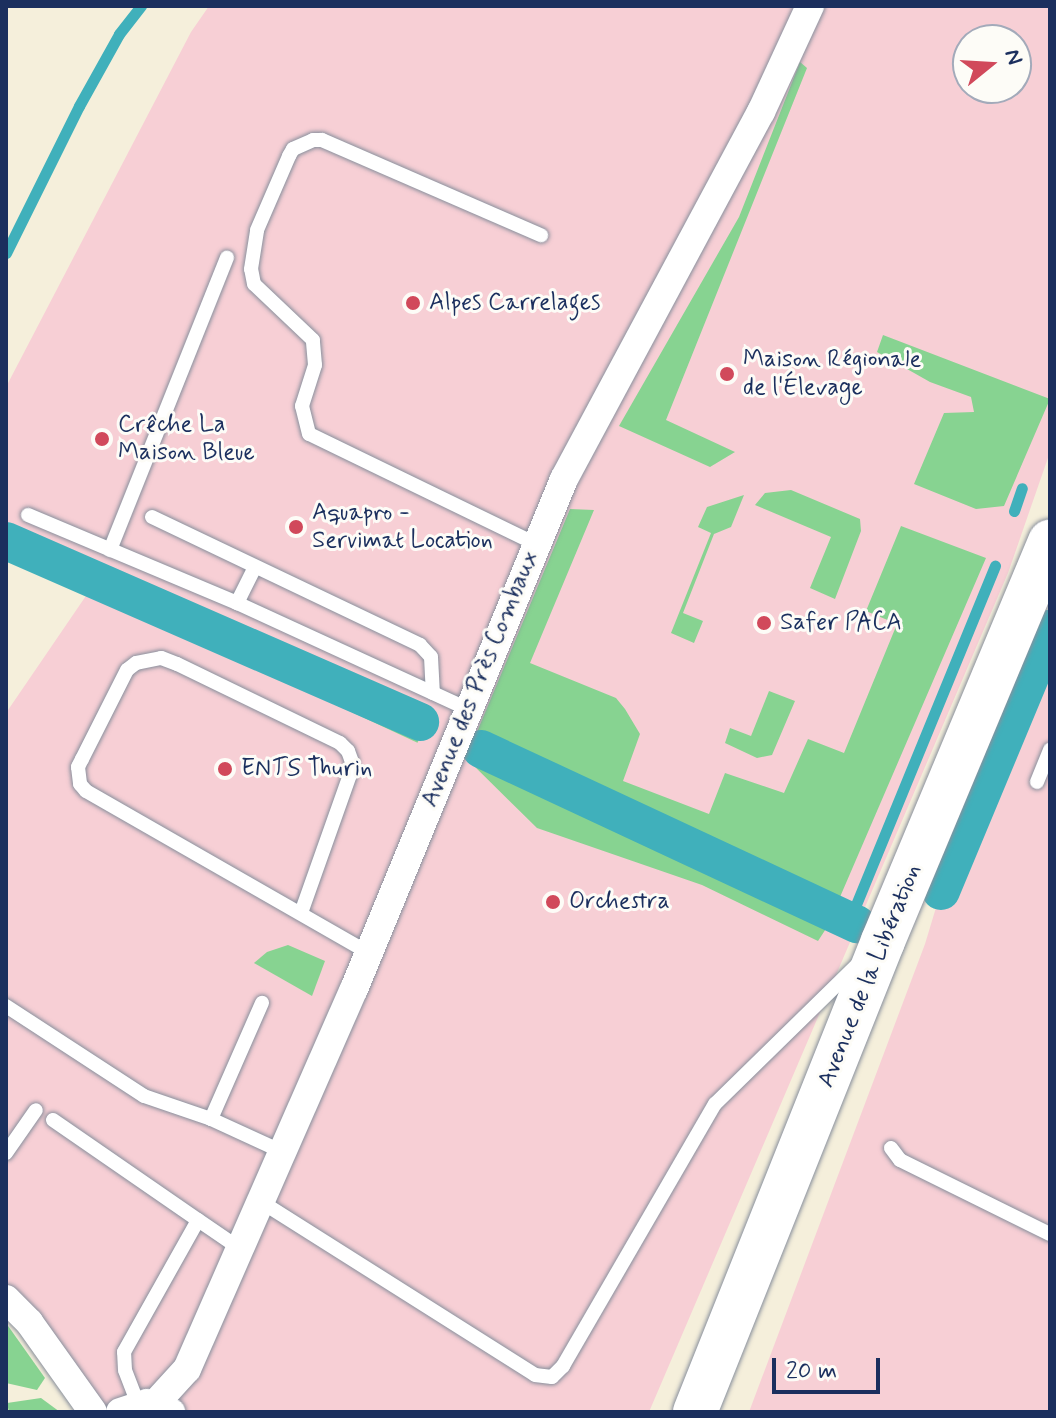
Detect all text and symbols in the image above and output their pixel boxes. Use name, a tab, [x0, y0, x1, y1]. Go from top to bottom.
north arrow	[952, 24, 1032, 104]
text: N	[997, 46, 1029, 68]
place label: Alpes Carrelages	[429, 289, 602, 317]
marker: Alpes Carrelages	[404, 294, 422, 312]
place label: Maison Régionale de l'Élevage	[743, 346, 921, 402]
marker: Maison Régionale de l'Élevage	[718, 365, 736, 383]
place label: Crêche La Maison Bleue	[118, 411, 255, 467]
marker: Crêche La Maison Bleue	[93, 430, 111, 448]
place label: Aquapro - Servimat Location	[312, 499, 495, 555]
marker: Aquapro - Servimat Location	[287, 518, 305, 536]
street label: Avenue des Près Combaux	[415, 546, 545, 812]
place label: Safer PACA	[780, 609, 902, 637]
marker: Safer PACA	[755, 614, 773, 632]
place label: ENTS Thurin	[241, 755, 372, 783]
marker: ENTS Thurin	[216, 760, 234, 778]
street label: Avenue de la Libération	[812, 859, 928, 1093]
place label: Orchestra	[569, 888, 670, 916]
marker: Orchestra	[544, 893, 562, 911]
scale bar	[776, 1342, 884, 1392]
text: 20 m	[786, 1356, 837, 1387]

